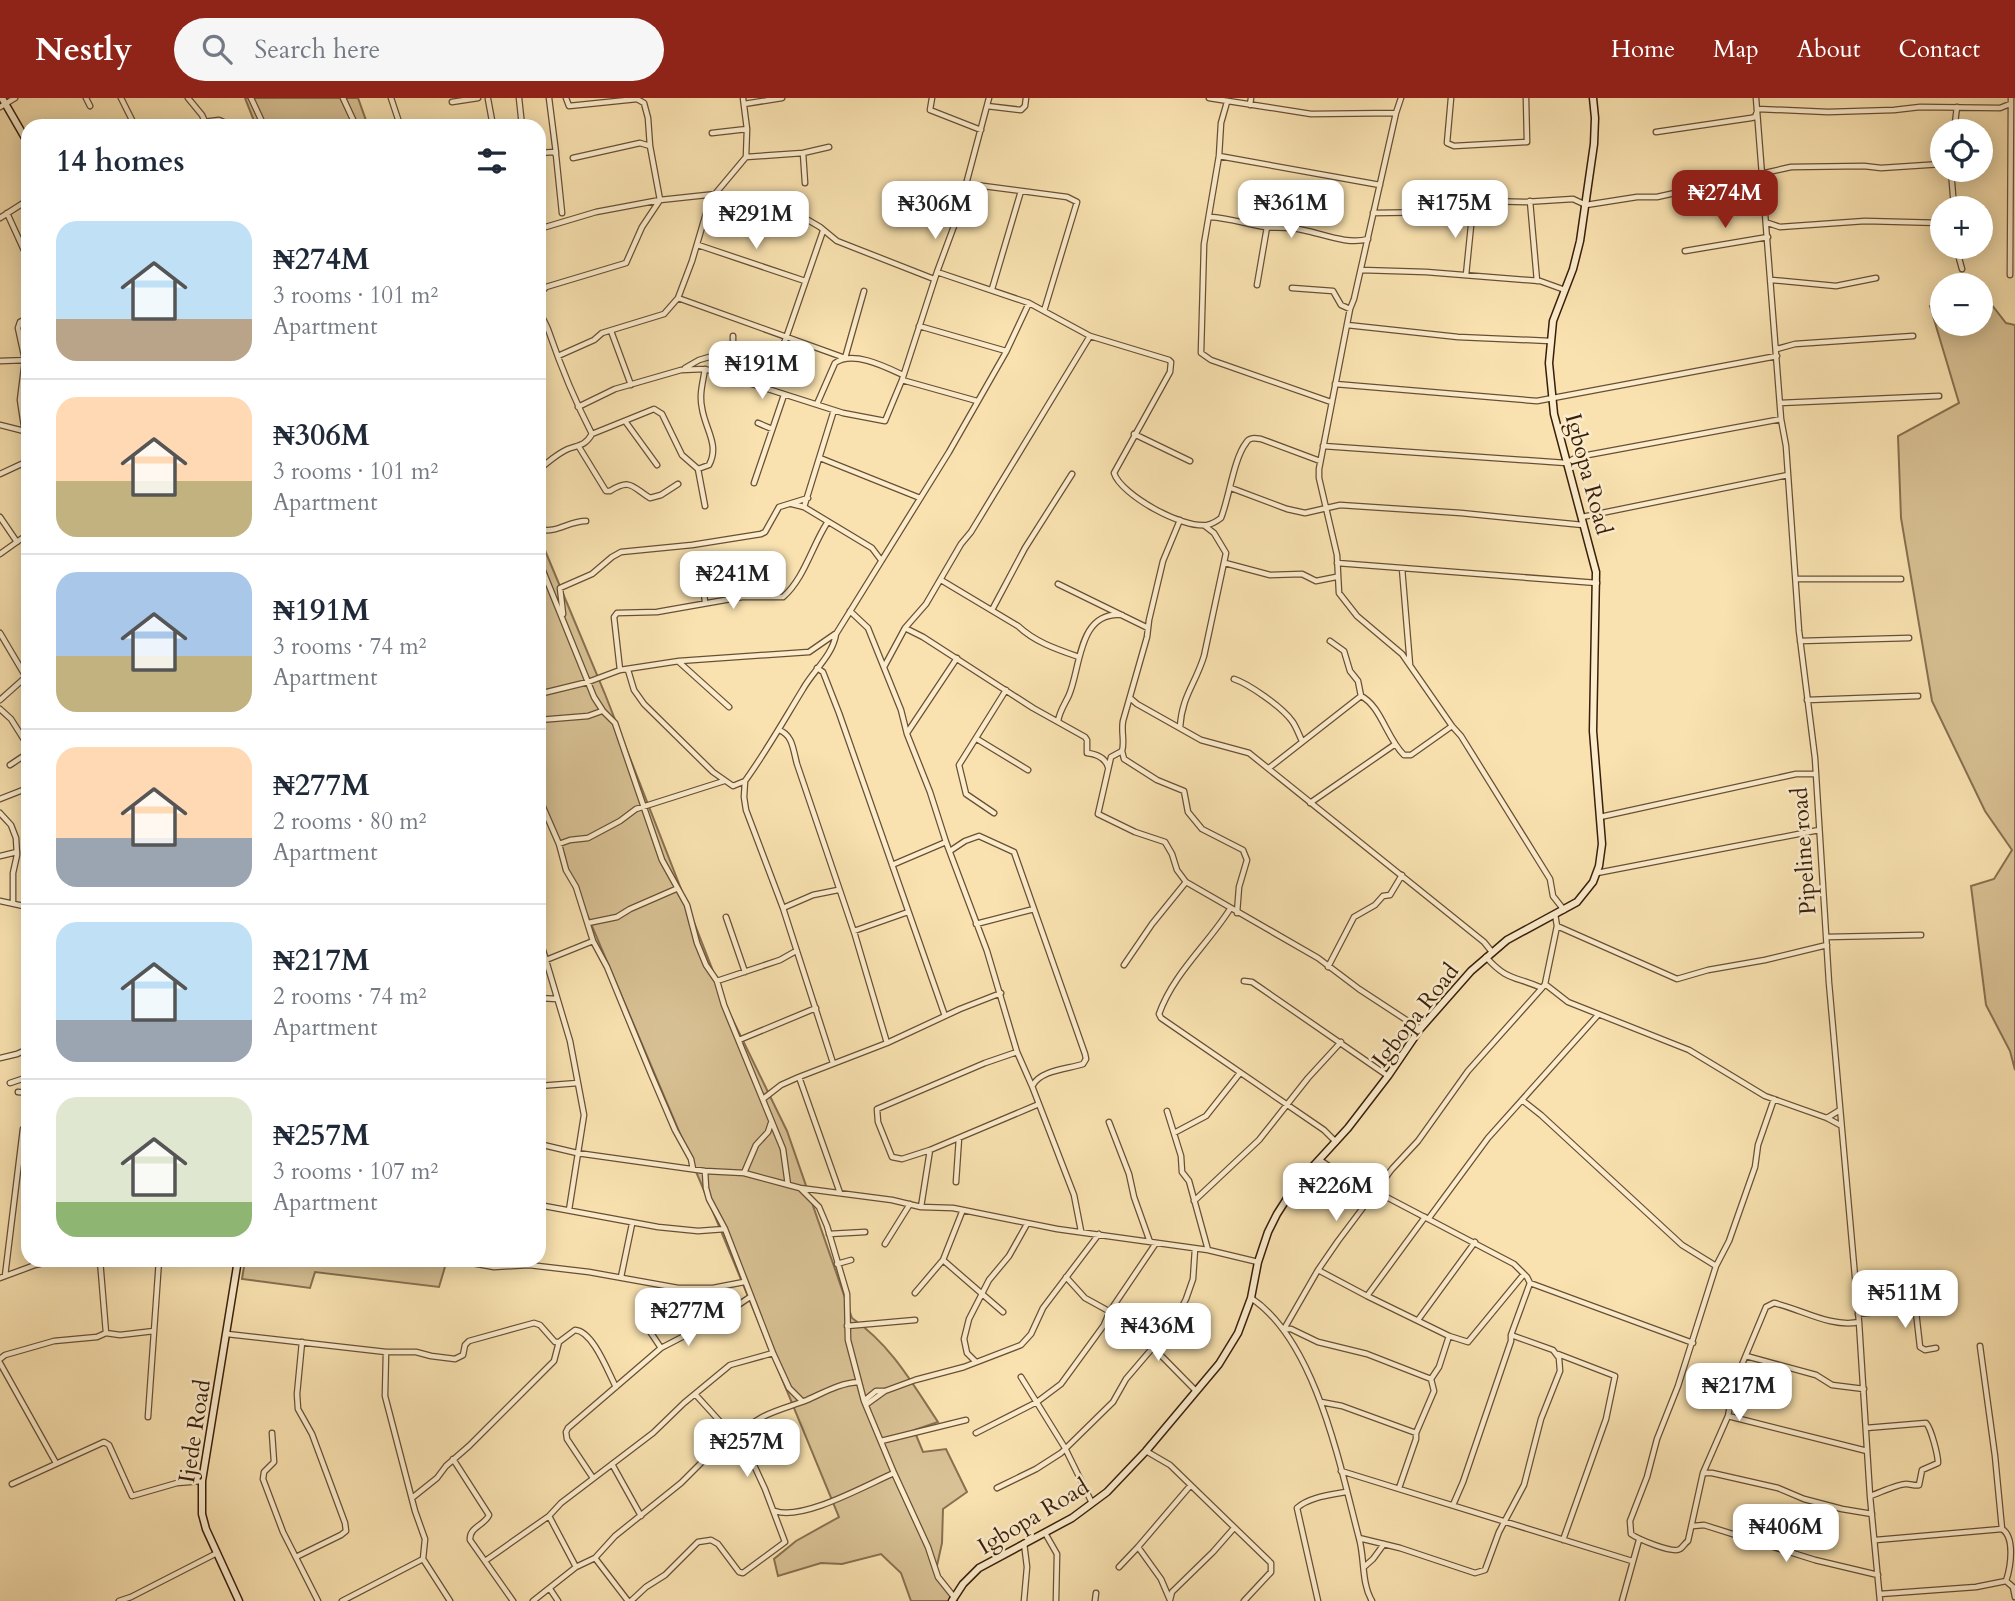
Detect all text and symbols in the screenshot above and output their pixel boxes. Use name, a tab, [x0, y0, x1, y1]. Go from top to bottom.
search box	[174, 18, 664, 81]
text: Nestly	[35, 27, 132, 72]
icon: search	[198, 30, 236, 68]
text: Search here	[254, 32, 380, 67]
text: Home	[1611, 33, 1675, 66]
text: Map	[1713, 33, 1759, 66]
text: About	[1797, 33, 1861, 66]
text: Contact	[1899, 33, 1980, 66]
map controls	[1930, 119, 1993, 336]
button: locate	[1930, 119, 1993, 182]
text: 14 homes	[56, 141, 185, 182]
icon: filters	[473, 142, 511, 180]
pin: ₦274M	[1676, 170, 1774, 230]
text: ₦274M	[1688, 177, 1762, 208]
pin: ₦361M	[1242, 180, 1340, 240]
pin: ₦175M	[1406, 180, 1504, 240]
pin: ₦306M	[886, 181, 984, 241]
text: ₦361M	[1254, 187, 1328, 218]
text: ₦175M	[1418, 187, 1492, 218]
text: ₦306M	[898, 188, 972, 219]
pin: ₦291M	[707, 192, 805, 251]
button: +	[1930, 196, 1993, 259]
text: ₦291M	[719, 198, 793, 229]
text: ₦274M	[273, 239, 370, 280]
icon: home	[112, 249, 196, 333]
button: −	[1930, 273, 1993, 336]
text: 3 rooms · 101 m²	[273, 280, 438, 311]
text: Apartment	[273, 311, 377, 342]
pin: ₦191M	[713, 342, 811, 401]
text: ₦191M	[725, 348, 799, 379]
street label: Igbopa Road	[1557, 410, 1620, 539]
text: ₦306M	[273, 415, 370, 456]
icon: home	[112, 425, 196, 509]
text: 3 rooms · 101 m²	[273, 456, 438, 487]
text: Apartment	[273, 487, 377, 518]
pin: ₦241M	[684, 552, 782, 611]
text: ₦241M	[696, 558, 770, 589]
text: ₦191M	[273, 590, 370, 631]
icon: home	[112, 600, 196, 684]
text: 3 rooms · 74 m²	[273, 631, 426, 662]
text: Apartment	[273, 662, 377, 693]
text: ₦277M	[273, 765, 370, 806]
icon: home	[112, 775, 196, 859]
street label: Pipeline road	[1784, 785, 1823, 916]
text: 2 rooms · 80 m²	[273, 806, 426, 837]
text: Apartment	[273, 837, 377, 868]
text: ₦217M	[273, 940, 370, 981]
icon: home	[112, 950, 196, 1034]
street label: Igbopa Road	[1365, 956, 1466, 1074]
text: 2 rooms · 74 m²	[273, 981, 426, 1012]
text: Apartment	[273, 1012, 377, 1043]
text: ₦257M	[273, 1115, 370, 1156]
icon: home	[112, 1125, 196, 1209]
text: 3 rooms · 107 m²	[273, 1156, 438, 1187]
pin: ₦226M	[1287, 1164, 1385, 1223]
text: ₦226M	[1299, 1170, 1373, 1201]
text: Apartment	[273, 1187, 377, 1218]
pin: ₦511M	[1856, 1270, 1954, 1330]
text: ₦511M	[1868, 1277, 1942, 1308]
pin: ₦277M	[639, 1288, 737, 1348]
text: ₦277M	[651, 1295, 725, 1326]
pin: ₦436M	[1109, 1304, 1207, 1363]
text: ₦436M	[1121, 1310, 1195, 1341]
pin: ₦217M	[1690, 1364, 1788, 1423]
text: ₦217M	[1702, 1370, 1776, 1401]
street label: Ijede Road	[171, 1376, 218, 1485]
pin: ₦257M	[698, 1420, 796, 1479]
text: ₦257M	[710, 1426, 784, 1457]
street label: Igbopa Road	[972, 1471, 1095, 1562]
pin: ₦406M	[1737, 1504, 1835, 1564]
text: ₦406M	[1749, 1511, 1823, 1542]

